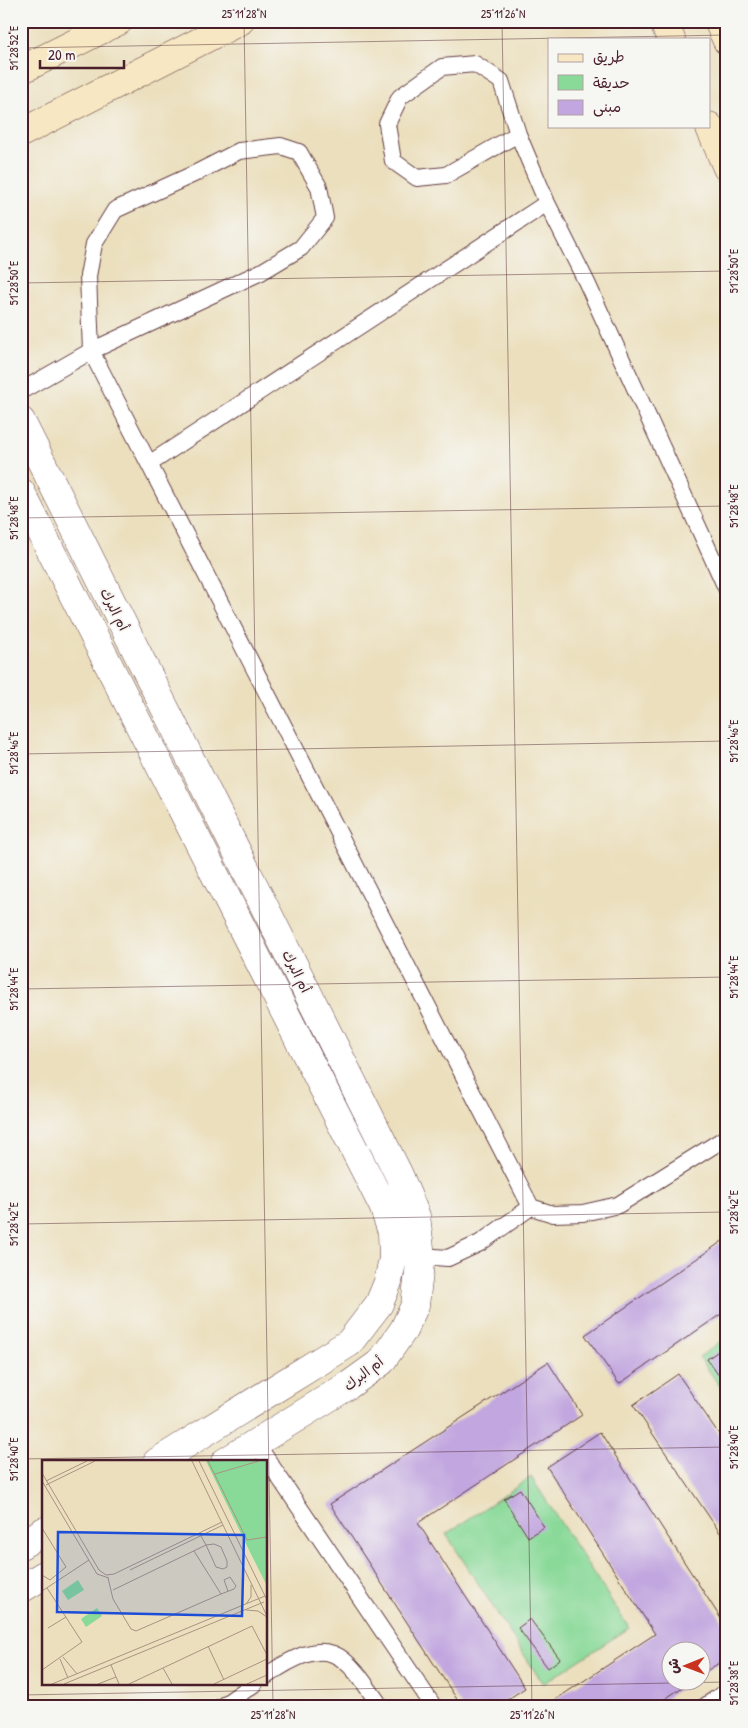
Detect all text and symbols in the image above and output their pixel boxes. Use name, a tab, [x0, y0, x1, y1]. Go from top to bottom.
text: 25°11'28"N	[222, 5, 267, 22]
text: 25°11'26"N	[481, 5, 525, 22]
text: 51°28'52"E	[5, 25, 22, 70]
scale bar	[40, 38, 124, 70]
legend	[548, 38, 710, 128]
text: 20 m	[48, 44, 75, 65]
text: طريق	[593, 46, 625, 67]
text: حديقة	[593, 72, 630, 93]
text: مبنى	[593, 96, 621, 117]
text: 51°28'50"E	[725, 248, 742, 293]
text: 51°28'50"E	[5, 260, 22, 305]
text: 51°28'48"E	[725, 483, 742, 528]
text: 51°28'48"E	[5, 495, 22, 540]
street label: أم البرك	[94, 584, 134, 635]
text: 51°28'46"E	[725, 719, 742, 763]
text: 51°28'46"E	[5, 731, 22, 775]
street label: أم البرك	[276, 946, 316, 997]
text: 51°28'44"E	[725, 955, 742, 998]
text: 51°28'44"E	[5, 967, 22, 1010]
text: 51°28'42"E	[725, 1189, 742, 1234]
text: 51°28'42"E	[5, 1201, 22, 1246]
street label: أم البرك	[339, 1351, 389, 1396]
text: 51°28'40"E	[725, 1424, 742, 1469]
text: 51°28'40"E	[5, 1436, 22, 1481]
inset map	[42, 1460, 268, 1686]
north arrow	[660, 1640, 710, 1690]
text: ش	[663, 1658, 682, 1674]
text: 51°28'38"E	[725, 1660, 742, 1705]
text: 25°11'28"N	[251, 1706, 296, 1723]
text: 25°11'26"N	[510, 1706, 554, 1723]

